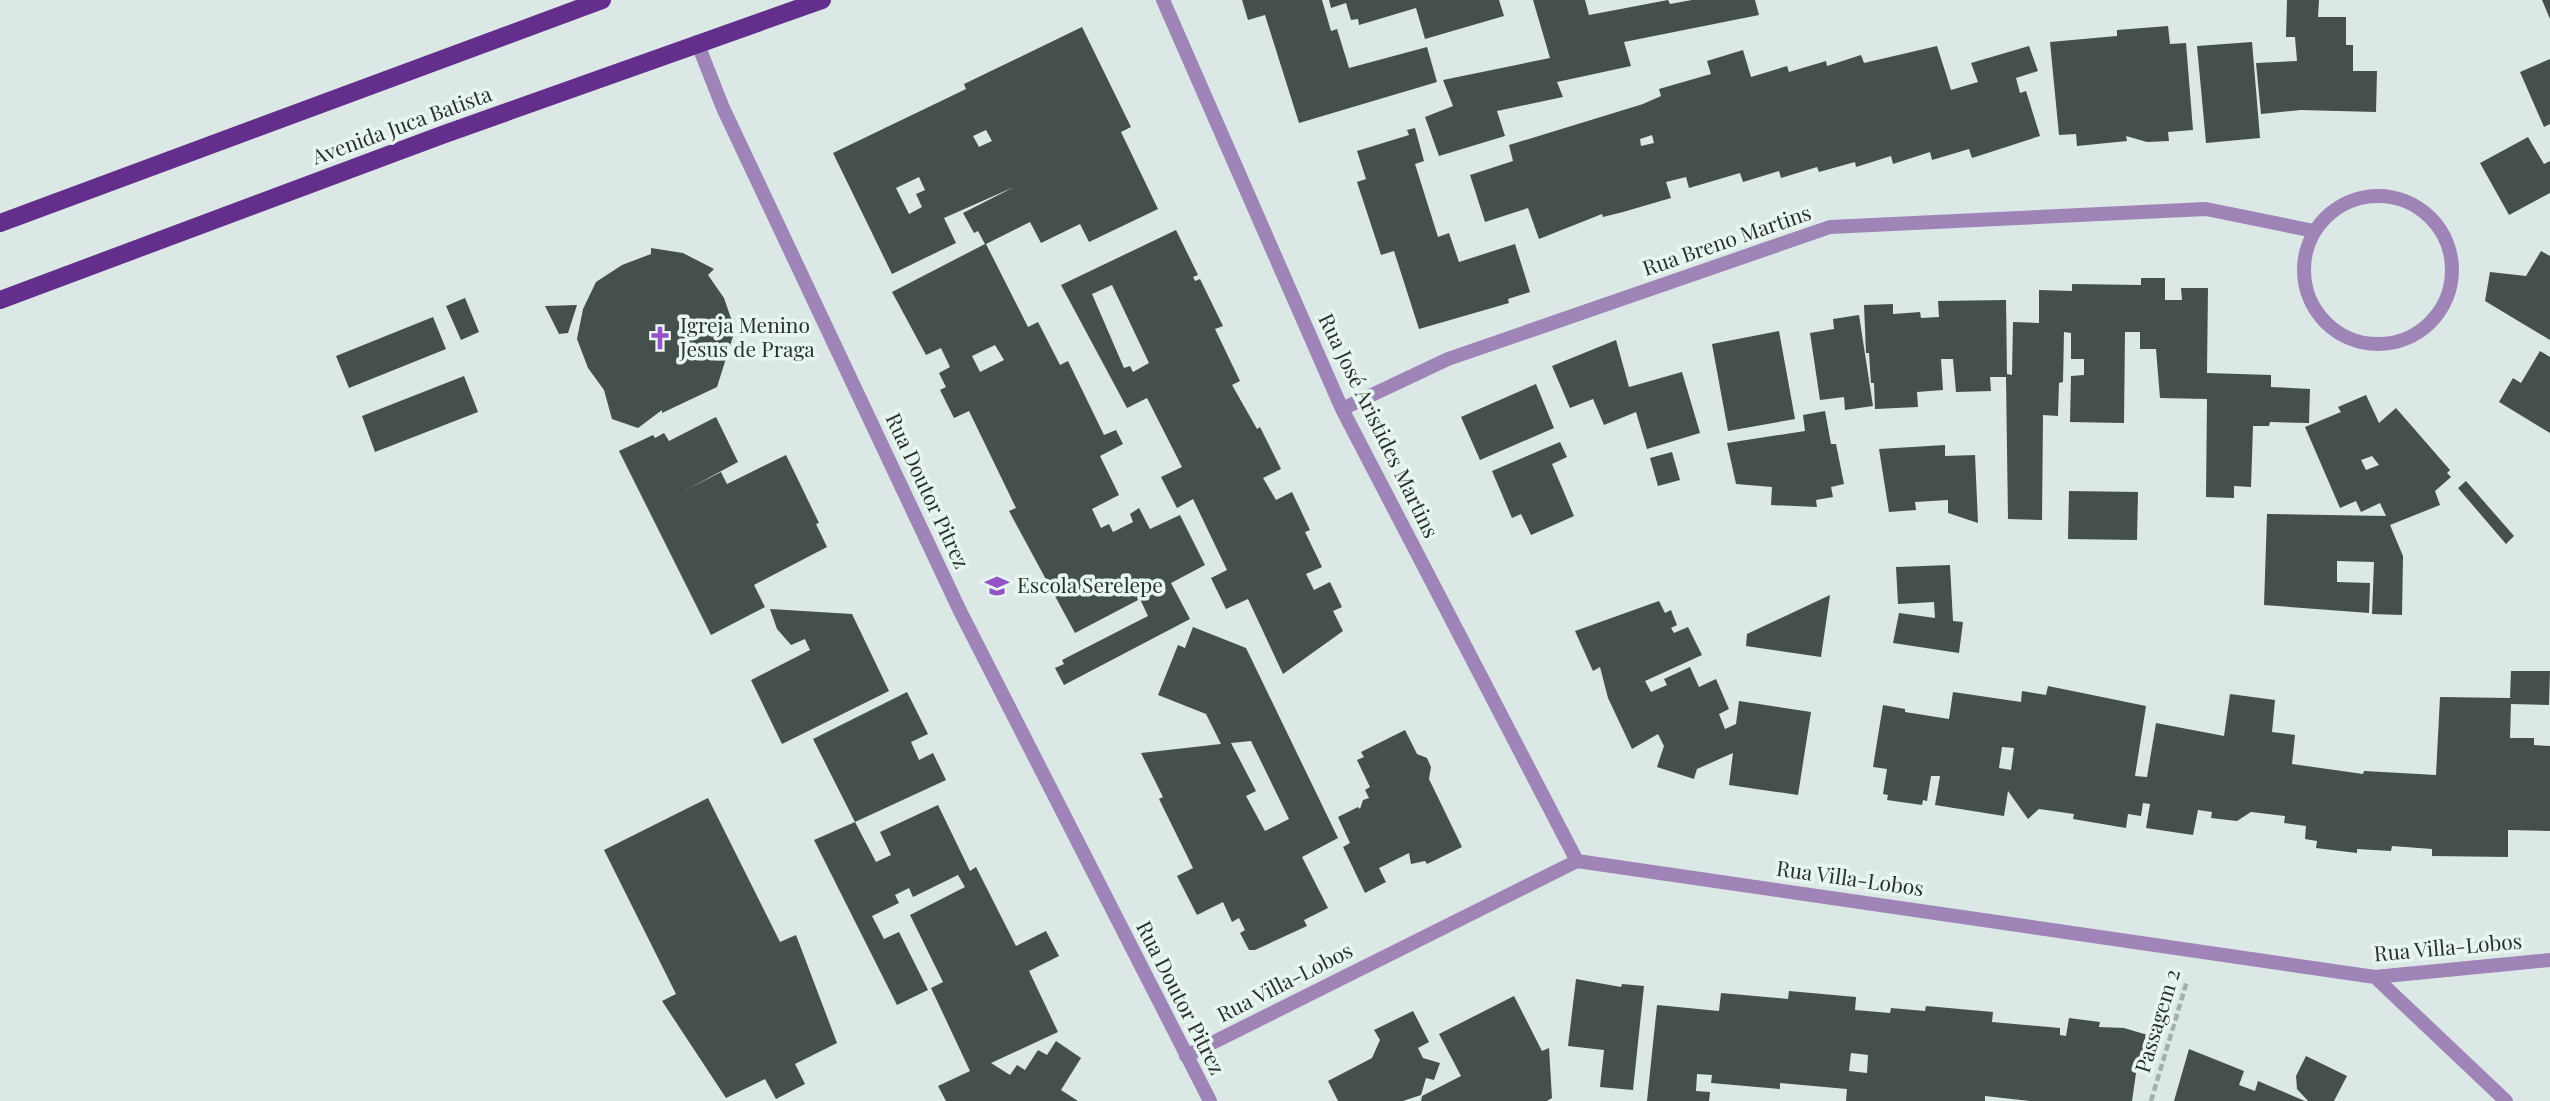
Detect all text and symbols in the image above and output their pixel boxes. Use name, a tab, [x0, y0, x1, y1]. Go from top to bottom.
street label: Avenida Juca Batista	[307, 78, 495, 170]
street label: Rua Breno Martins	[1638, 197, 1814, 281]
street label: Rua José Aristides Martins	[1313, 308, 1446, 542]
place label: Igreja Menino Jesus de Praga	[679, 310, 815, 362]
church icon: Igreja Menino Jesus de Praga	[646, 324, 674, 352]
street label: Rua Doutor Pitrez	[880, 408, 977, 572]
place label: Escola Serelepe	[1017, 570, 1163, 598]
school or university icon: Escola Serelepe	[983, 572, 1011, 600]
street label: Rua Villa-Lobos	[1775, 853, 1926, 901]
street label: Rua Doutor Pitrez	[1131, 916, 1233, 1079]
street label: Rua Villa-Lobos	[2373, 926, 2523, 966]
street label: Rua Villa-Lobos	[1212, 935, 1357, 1027]
street label: Passagem 2	[2127, 965, 2185, 1076]

